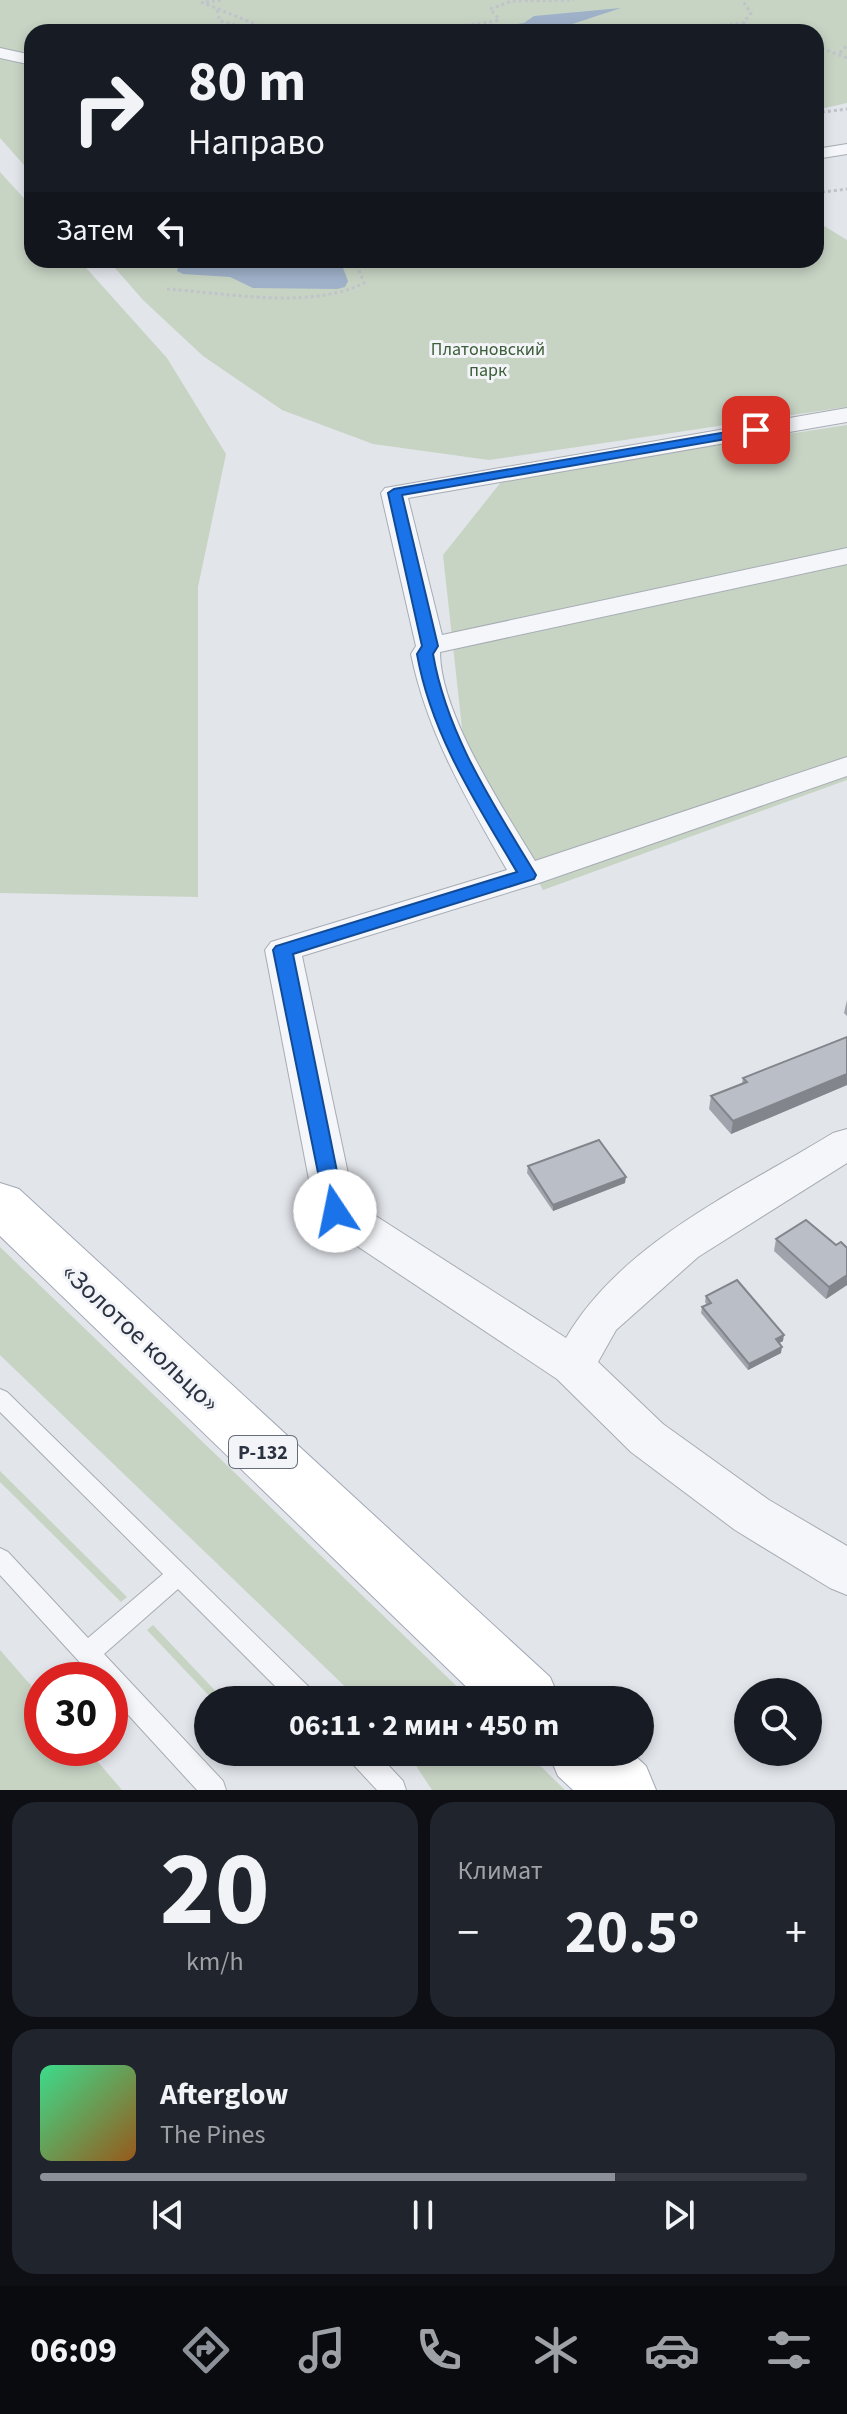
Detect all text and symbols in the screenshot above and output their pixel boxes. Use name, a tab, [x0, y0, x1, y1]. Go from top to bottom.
text: 80 m	[188, 43, 306, 122]
icon: right	[56, 56, 160, 160]
text: Направо	[188, 117, 325, 168]
icon: left	[150, 208, 194, 252]
text: Затем	[56, 209, 134, 252]
park label: Платоновский парк	[431, 337, 545, 383]
pin	[722, 396, 790, 464]
icon: arrive	[734, 408, 778, 452]
position arrow	[293, 1169, 377, 1253]
street label: «Золотое кольцо»	[54, 1254, 228, 1420]
road number: Р-132	[229, 1436, 297, 1468]
speed limit sign: 30	[24, 1662, 128, 1766]
map controls	[734, 1678, 822, 1766]
button: search	[734, 1678, 822, 1766]
text: 06:11 · 2 мин · 450 m	[289, 1704, 559, 1747]
text: 20	[160, 1817, 270, 1965]
text: Климат	[458, 1852, 543, 1889]
text: 20.5°	[565, 1891, 700, 1976]
text: −	[458, 1902, 479, 1965]
text: +	[785, 1902, 807, 1965]
text: km/h	[186, 1943, 244, 1980]
text: Afterglow	[160, 2073, 288, 2116]
text: The Pines	[160, 2116, 265, 2153]
icon: previous	[146, 2193, 190, 2237]
icon: pause	[401, 2193, 445, 2237]
icon: next	[657, 2193, 701, 2237]
icon: directions	[178, 2322, 234, 2378]
icon: music	[294, 2322, 350, 2378]
icon: phone	[411, 2322, 467, 2378]
icon: climate	[528, 2322, 584, 2378]
icon: car	[644, 2322, 700, 2378]
icon: filters	[761, 2322, 817, 2378]
text: 06:09	[30, 2325, 117, 2376]

